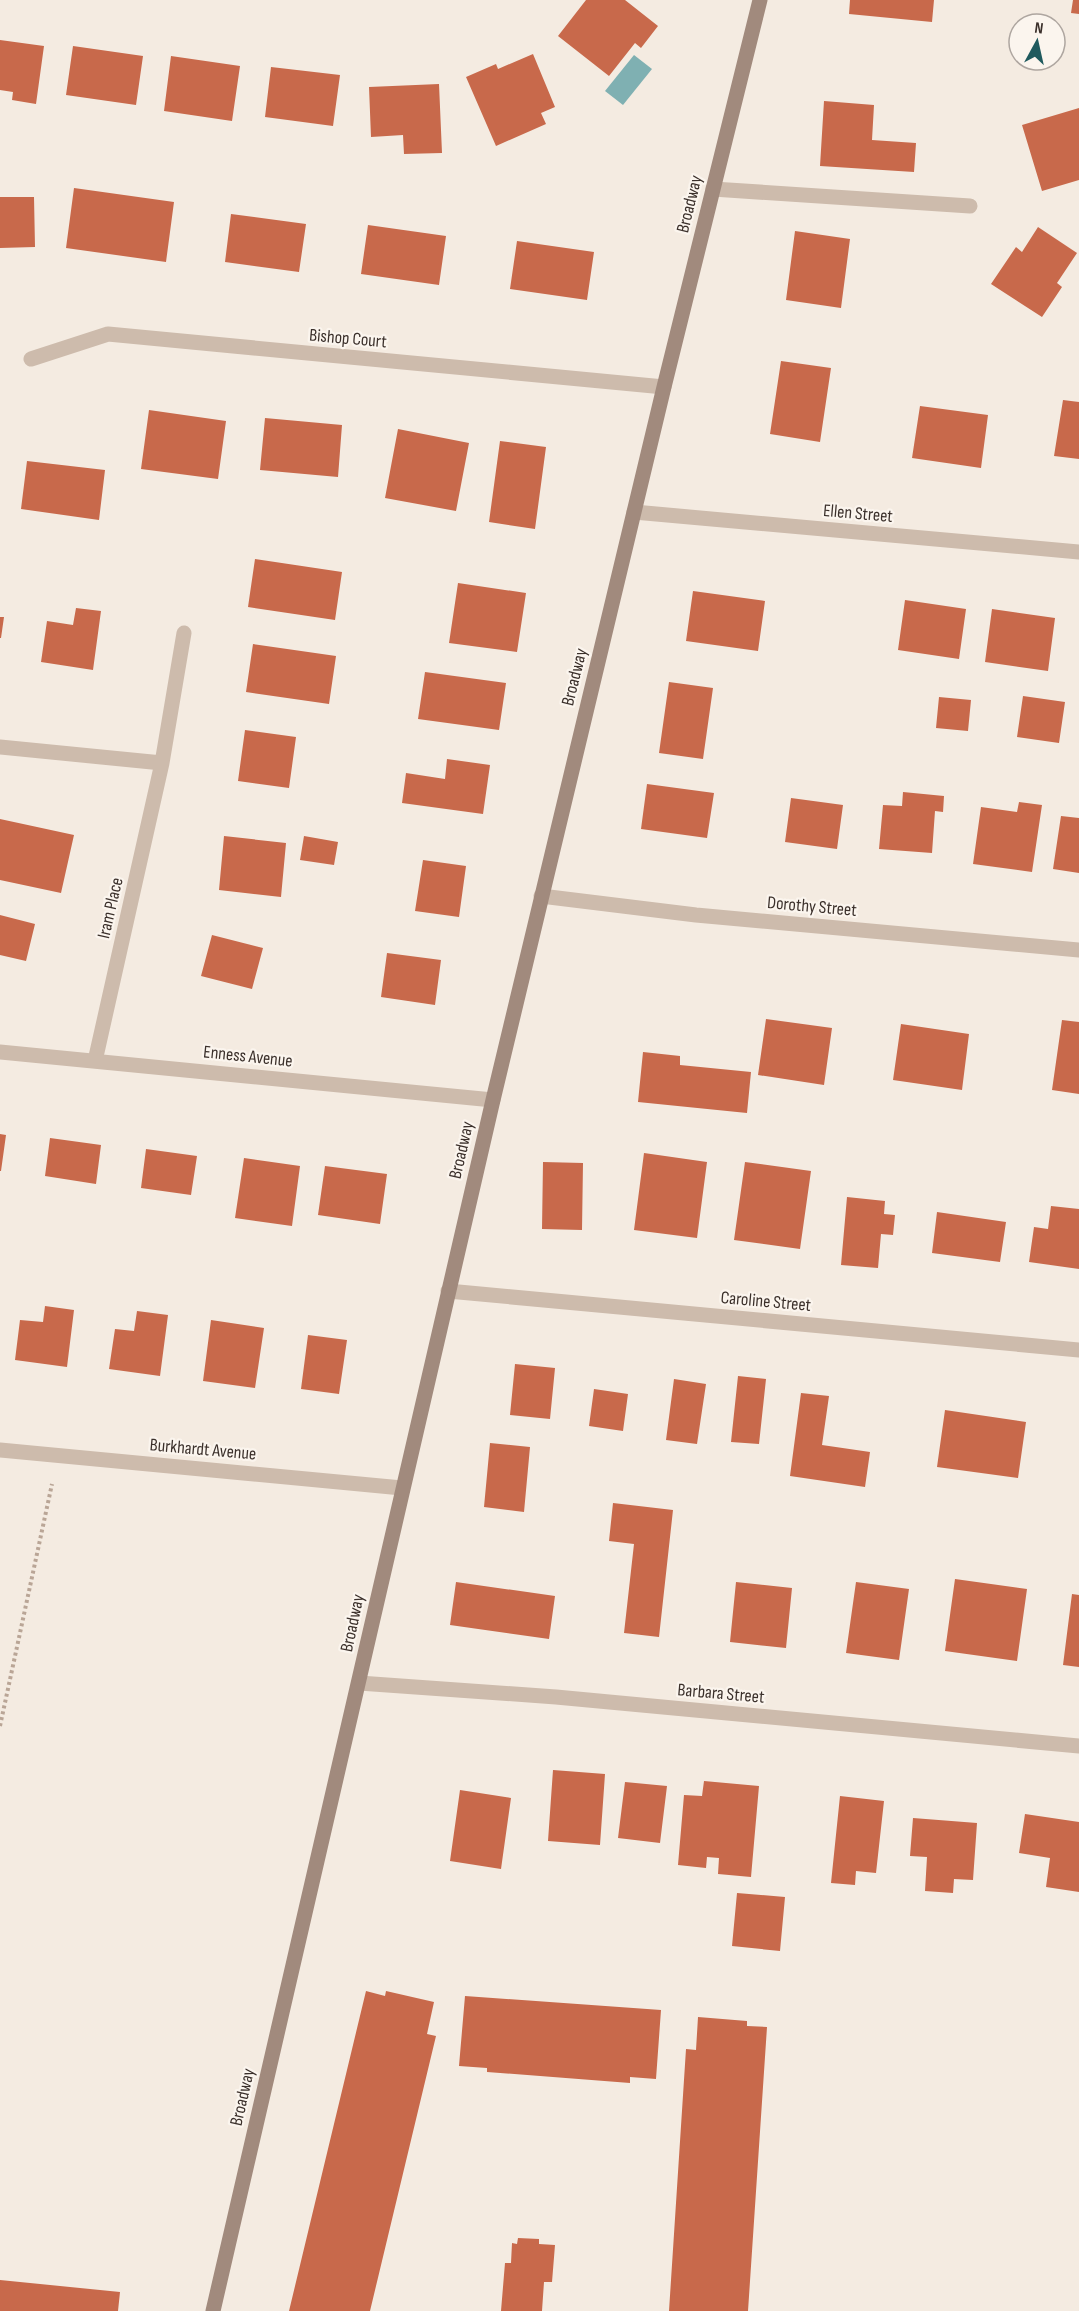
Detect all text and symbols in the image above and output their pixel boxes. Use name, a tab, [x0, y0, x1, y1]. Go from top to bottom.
north arrow	[1007, 12, 1067, 72]
text: N	[1033, 19, 1044, 39]
street label: Broadway	[672, 173, 707, 235]
street label: Bishop Court	[308, 325, 388, 352]
street label: Ellen Street	[822, 500, 894, 527]
street label: Broadway	[557, 646, 592, 708]
street label: Iram Place	[93, 875, 128, 941]
street label: Dorothy Street	[766, 892, 858, 921]
street label: Enness Avenue	[202, 1041, 294, 1072]
street label: Broadway	[445, 1119, 478, 1181]
street label: Caroline Street	[720, 1287, 812, 1316]
street label: Burkhardt Avenue	[149, 1434, 257, 1465]
street label: Broadway	[336, 1592, 369, 1654]
street label: Barbara Street	[677, 1679, 766, 1708]
street label: Broadway	[226, 2066, 259, 2128]

